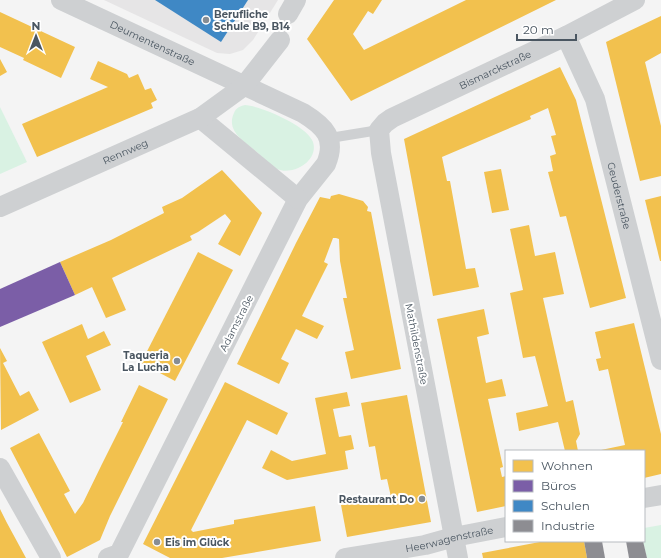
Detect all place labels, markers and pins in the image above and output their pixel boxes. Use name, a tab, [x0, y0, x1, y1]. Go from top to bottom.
place label: Berufliche Schule B9, B14	[214, 8, 290, 33]
marker: Berufliche Schule B9, B14	[201, 15, 211, 25]
place label: Taqueria La Lucha	[122, 349, 169, 374]
marker: Taqueria La Lucha	[172, 356, 182, 366]
place label: Restaurant Do	[339, 493, 414, 506]
marker: Restaurant Do	[417, 494, 427, 504]
place label: Eis im Glück	[165, 536, 230, 549]
marker: Eis im Glück	[152, 537, 162, 547]

